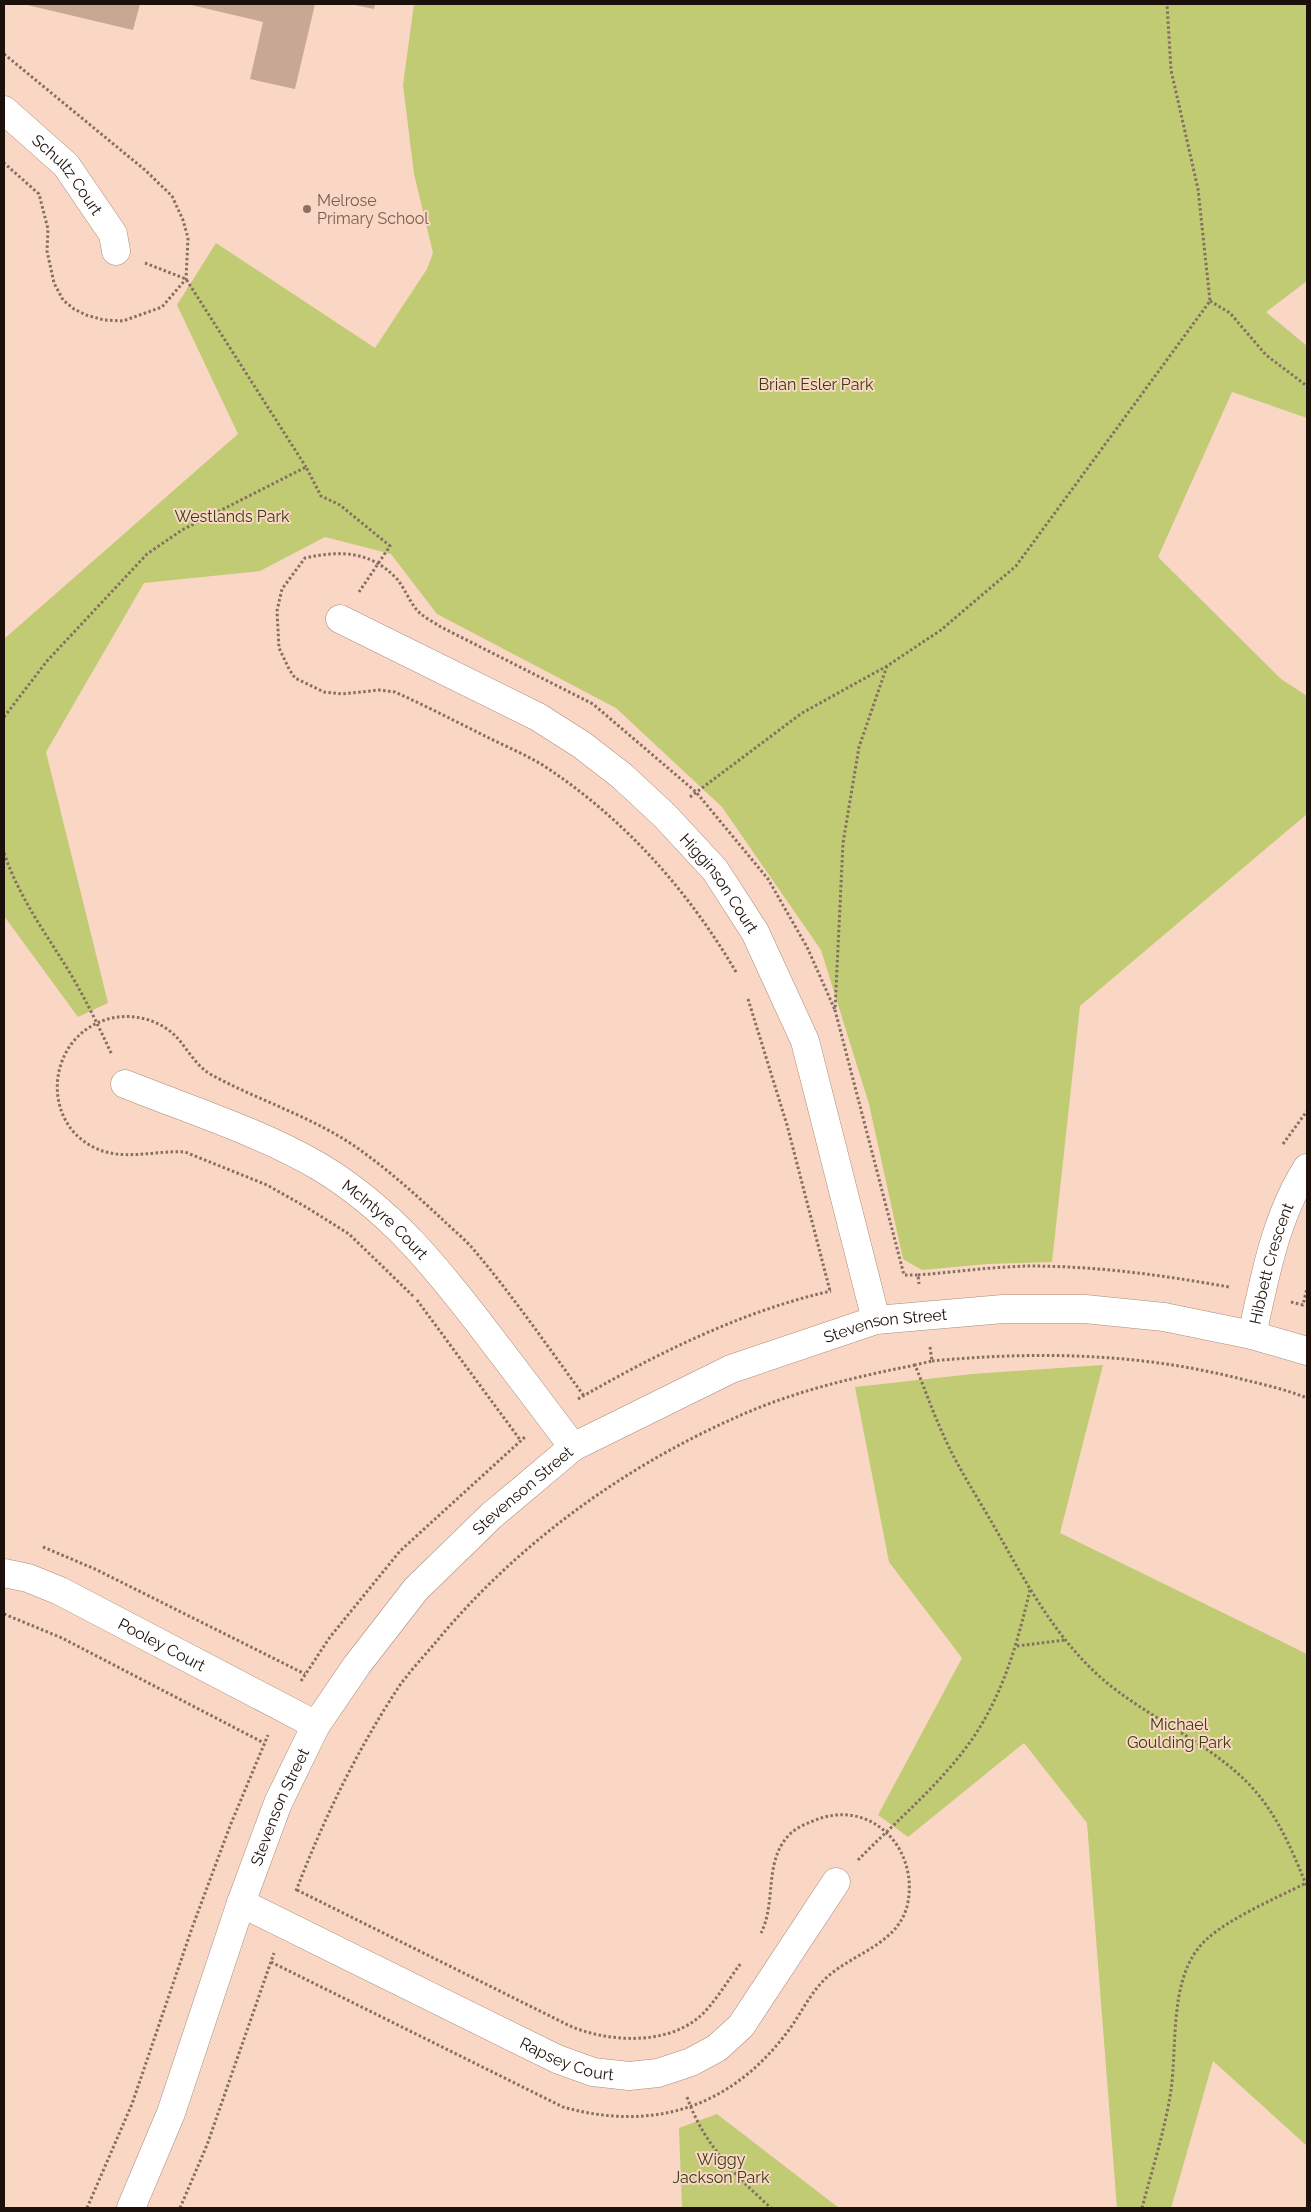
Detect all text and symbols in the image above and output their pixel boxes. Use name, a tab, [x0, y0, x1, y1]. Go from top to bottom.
street label: Schultz Court	[28, 130, 107, 219]
place label: Melrose Primary School	[317, 191, 429, 228]
marker: Melrose Primary School	[301, 203, 313, 215]
park label: Brian Esler Park	[758, 375, 874, 394]
park label: Westlands Park	[175, 507, 290, 526]
street label: Higginson Court	[676, 829, 763, 937]
street label: McIntyre Court	[339, 1175, 433, 1264]
street label: Hibbett Crescent	[1245, 1199, 1297, 1326]
street label: Stevenson Street	[821, 1304, 948, 1347]
street label: Stevenson Street	[468, 1442, 577, 1538]
street label: Pooley Court	[115, 1614, 209, 1675]
park label: Michael Goulding Park	[1127, 1715, 1232, 1752]
street label: Stevenson Street	[246, 1744, 313, 1868]
street label: Rapsey Court	[517, 2033, 615, 2084]
park label: Wiggy Jackson Park	[673, 2150, 770, 2187]

